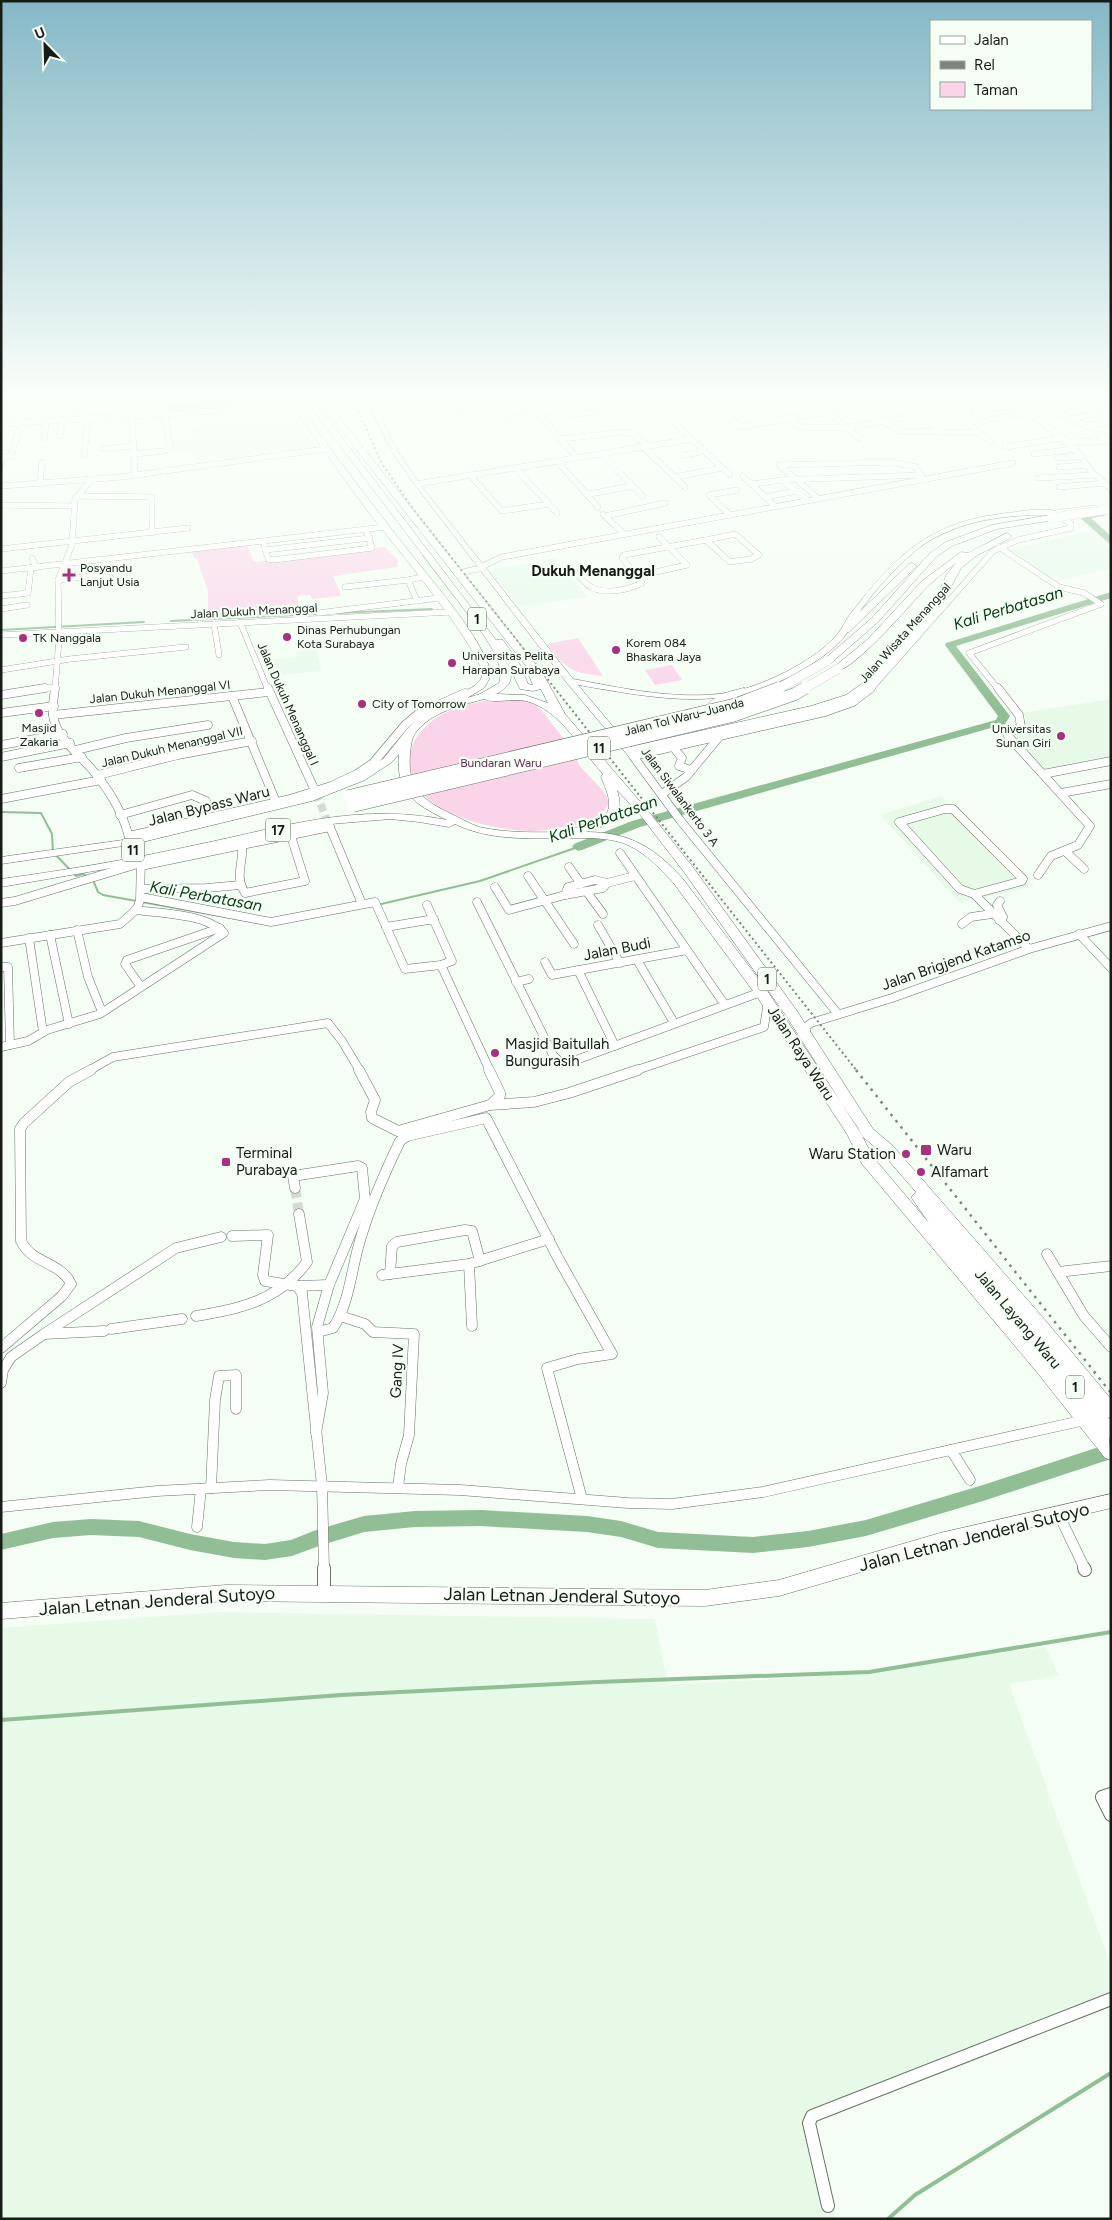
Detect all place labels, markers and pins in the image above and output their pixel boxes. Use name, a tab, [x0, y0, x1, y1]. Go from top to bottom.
place label: Posyandu Lanjut Usia	[80, 561, 139, 589]
marker: Posyandu Lanjut Usia	[62, 568, 76, 582]
place label: Dinas Perhubungan Kota Surabaya	[297, 623, 401, 651]
place label: TK Nanggala	[33, 631, 101, 645]
marker: Dinas Perhubungan Kota Surabaya	[281, 631, 293, 643]
marker: TK Nanggala	[17, 632, 29, 644]
place label: Korem 084 Bhaskara Jaya	[626, 636, 701, 664]
marker: Korem 084 Bhaskara Jaya	[610, 644, 622, 656]
place label: Universitas Pelita Harapan Surabaya	[462, 649, 560, 677]
marker: Universitas Pelita Harapan Surabaya	[446, 657, 458, 669]
place label: City of Tomorrow	[372, 697, 467, 711]
marker: City of Tomorrow	[356, 698, 368, 710]
marker: Masjid Zakaria	[33, 707, 45, 719]
place label: Masjid Zakaria	[20, 721, 58, 749]
place label: Universitas Sunan Giri	[992, 722, 1051, 750]
marker: Universitas Sunan Giri	[1055, 730, 1067, 742]
place label: Masjid Baitullah Bungurasih	[505, 1035, 609, 1070]
marker: Masjid Baitullah Bungurasih	[489, 1047, 501, 1059]
place label: Waru	[937, 1141, 972, 1159]
marker: Waru	[919, 1143, 933, 1157]
place label: Terminal Purabaya	[236, 1144, 297, 1179]
place label: Waru Station	[809, 1145, 896, 1163]
marker: Waru Station	[900, 1148, 912, 1160]
marker: Terminal Purabaya	[220, 1156, 232, 1168]
place label: Alfamart	[931, 1163, 989, 1181]
marker: Alfamart	[915, 1166, 927, 1178]

